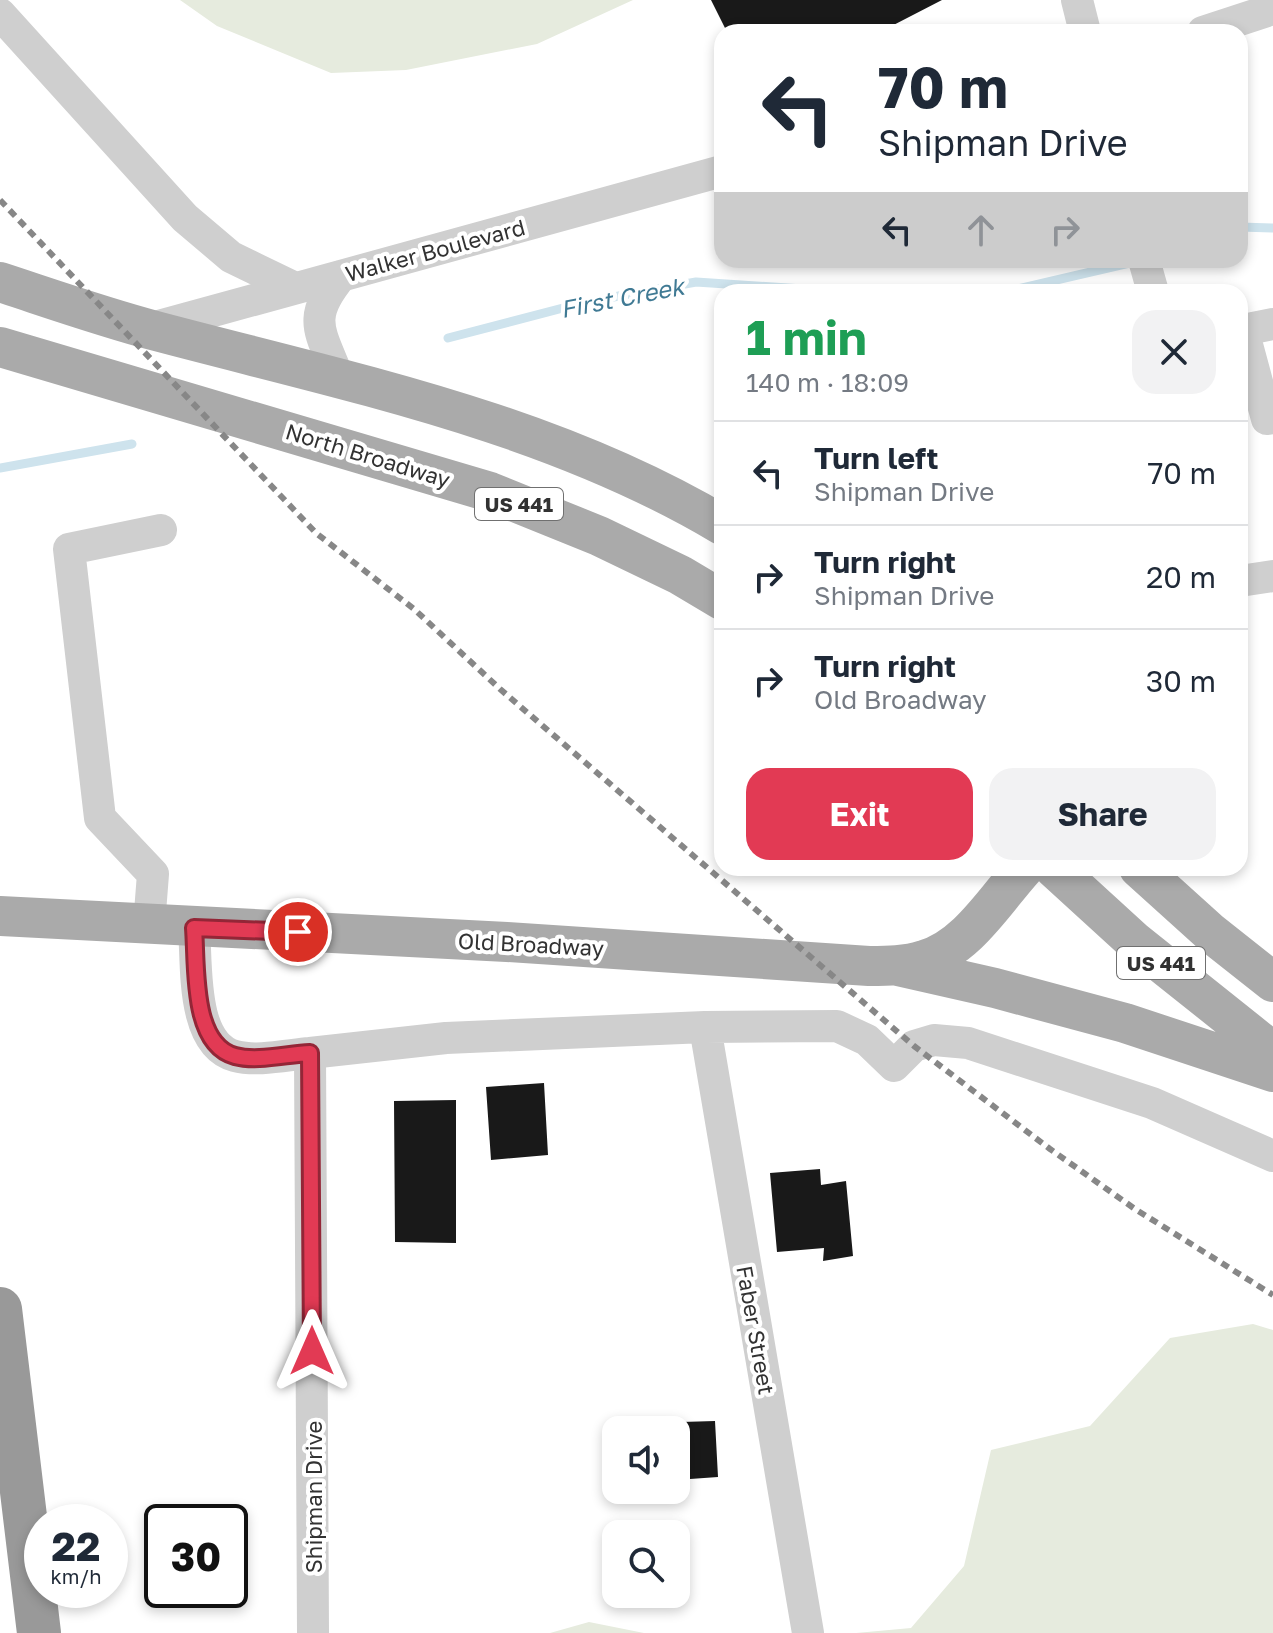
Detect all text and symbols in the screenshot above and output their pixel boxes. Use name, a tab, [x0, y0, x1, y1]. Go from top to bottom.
text: 70 m	[878, 53, 1008, 120]
icon: left	[746, 56, 850, 160]
text: Shipman Drive	[878, 121, 1128, 164]
icon: left	[875, 208, 919, 252]
icon: ahead	[959, 208, 1003, 252]
icon: right	[1043, 208, 1087, 252]
street label: Walker Boulevard	[342, 213, 528, 287]
water label: First Creek	[558, 270, 689, 323]
text: 1 min	[746, 308, 867, 366]
button: close	[1132, 310, 1216, 394]
text: 140 m · 18:09	[746, 367, 909, 398]
street label: North Broadway	[282, 417, 454, 493]
text: Turn left	[814, 440, 939, 476]
icon: left	[746, 451, 790, 495]
text: 70 m	[1147, 455, 1216, 491]
text: Shipman Drive	[814, 476, 994, 507]
road number: US 441	[475, 488, 563, 520]
text: Turn right	[814, 544, 956, 580]
icon: right	[746, 555, 790, 599]
text: 20 m	[1146, 559, 1216, 595]
text: Shipman Drive	[814, 580, 994, 611]
text: Turn right	[814, 648, 956, 684]
icon: right	[746, 659, 790, 703]
text: 30 m	[1146, 663, 1216, 699]
text: Old Broadway	[814, 684, 987, 715]
button: Exit	[746, 768, 973, 860]
button: Share	[989, 768, 1216, 860]
pin	[264, 898, 332, 966]
icon: arrive	[276, 910, 320, 954]
street label: Old Broadway	[457, 927, 605, 961]
road number: US 441	[1117, 947, 1205, 979]
street label: Faber Street	[731, 1263, 781, 1397]
position arrow	[270, 1309, 354, 1393]
map controls	[602, 1416, 690, 1608]
button: sound	[602, 1416, 690, 1504]
street label: Shipman Drive	[300, 1421, 327, 1573]
speed limit sign: 30	[144, 1504, 248, 1608]
button: search	[602, 1520, 690, 1608]
text: 22	[52, 1522, 100, 1570]
text: km/h	[51, 1564, 101, 1588]

